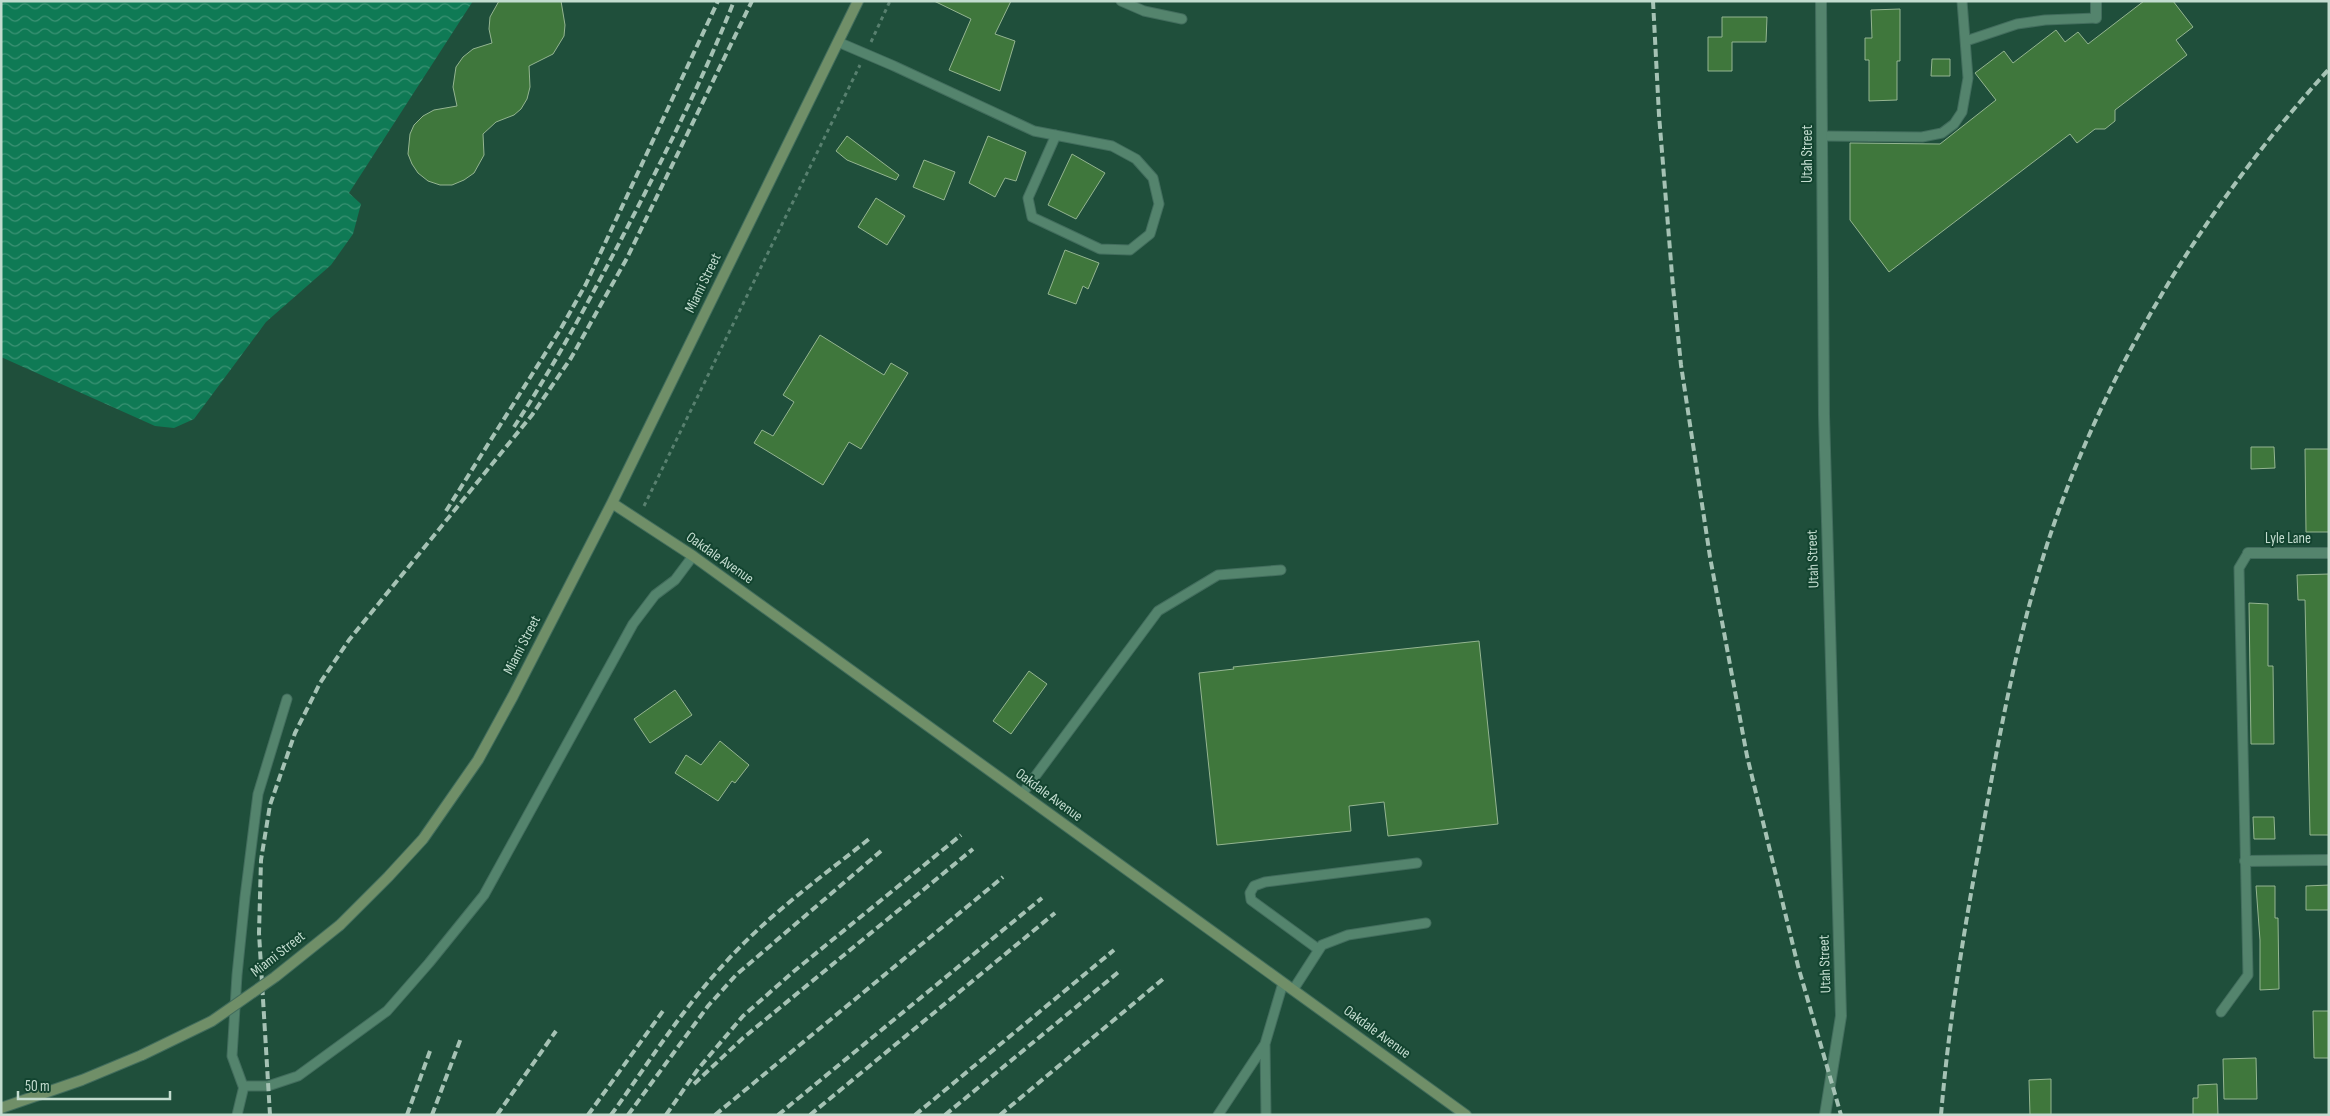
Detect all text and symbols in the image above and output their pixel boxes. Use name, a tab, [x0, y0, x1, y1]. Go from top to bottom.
street label: Utah Street	[1798, 124, 1817, 183]
street label: Miami Street	[680, 250, 726, 316]
street label: Oakdale Avenue	[682, 528, 758, 588]
street label: Utah Street	[1802, 529, 1824, 588]
street label: Lyle Lane	[2265, 529, 2311, 548]
street label: Miami Street	[499, 612, 545, 678]
street label: Oakdale Avenue	[1012, 764, 1086, 826]
street label: Miami Street	[247, 927, 309, 981]
street label: Utah Street	[1814, 934, 1836, 993]
street label: Oakdale Avenue	[1340, 1001, 1414, 1063]
scale bar	[18, 1068, 170, 1100]
text: 50 m	[25, 1077, 50, 1096]

